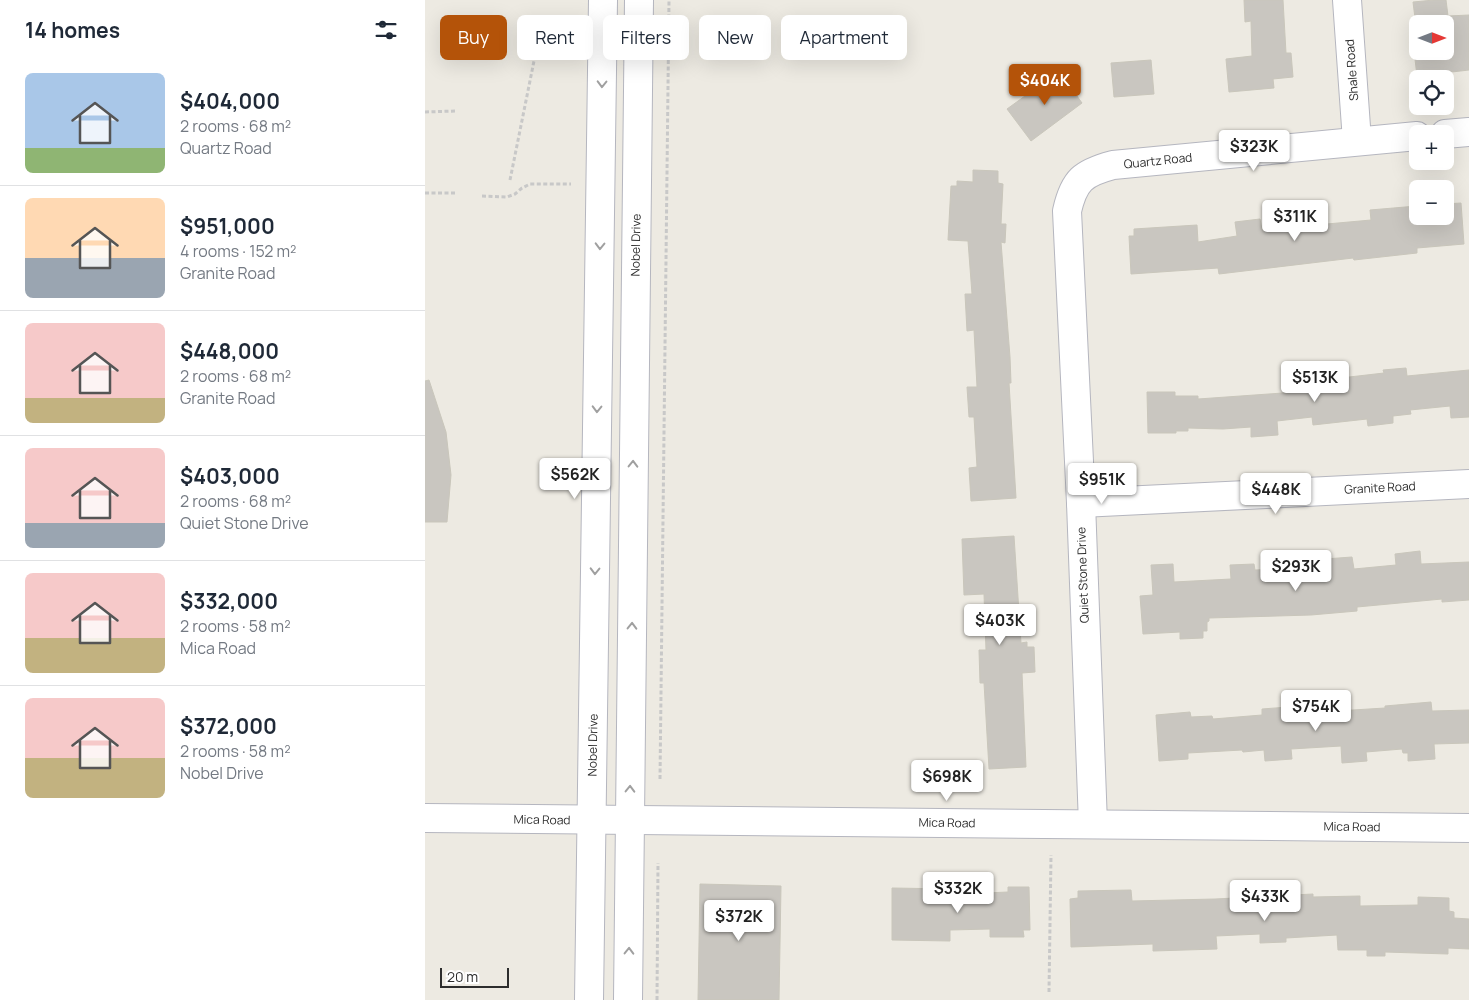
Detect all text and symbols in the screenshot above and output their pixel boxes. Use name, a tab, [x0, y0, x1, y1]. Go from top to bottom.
chip: Buy	[440, 15, 507, 60]
chip: Rent	[517, 15, 593, 60]
chip: Filters	[603, 15, 689, 60]
chip: New	[699, 15, 771, 60]
chip: Apartment	[781, 15, 907, 60]
north arrow	[1409, 15, 1454, 60]
map controls	[1409, 15, 1454, 225]
text: 14 homes	[25, 16, 120, 44]
icon: filters	[372, 16, 400, 44]
street label: Shale Road	[1341, 39, 1362, 101]
pin: $404K	[1010, 64, 1080, 106]
text: $404K	[1020, 69, 1070, 91]
button: locate	[1409, 70, 1454, 115]
one-way arrow	[597, 80, 607, 88]
text: $404,000	[180, 87, 280, 115]
icon: home	[65, 93, 125, 153]
text: 2 rooms · 68 m²	[180, 115, 291, 137]
button: +	[1409, 125, 1454, 170]
pin: $323K	[1219, 130, 1289, 172]
text: $323K	[1230, 135, 1278, 157]
text: Quartz Road	[180, 137, 272, 159]
street label: Quartz Road	[1123, 148, 1193, 173]
button: −	[1409, 180, 1454, 225]
pin: $311K	[1260, 200, 1330, 242]
text: $311K	[1273, 205, 1317, 227]
text: $951,000	[180, 212, 275, 240]
street label: Nobel Drive	[626, 213, 645, 276]
icon: home	[65, 218, 125, 278]
text: 4 rooms · 152 m²	[180, 240, 296, 262]
one-way arrow	[595, 242, 605, 250]
text: Granite Road	[180, 262, 275, 284]
text: $448,000	[180, 337, 279, 365]
icon: home	[65, 343, 125, 403]
pin: $513K	[1280, 360, 1350, 403]
text: 2 rooms · 68 m²	[180, 365, 291, 387]
text: $513K	[1292, 366, 1338, 388]
text: Granite Road	[180, 387, 275, 409]
one-way arrow	[592, 405, 603, 413]
pin: $562K	[540, 458, 610, 500]
one-way arrow	[628, 460, 638, 468]
text: $403,000	[180, 462, 280, 490]
pin: $951K	[1067, 462, 1137, 505]
text: $562K	[550, 463, 600, 485]
icon: home	[65, 468, 125, 528]
text: $951K	[1079, 468, 1125, 490]
pin: $448K	[1241, 472, 1311, 515]
street label: Granite Road	[1344, 477, 1416, 498]
text: $448K	[1251, 478, 1301, 500]
text: 2 rooms · 68 m²	[180, 490, 291, 512]
text: Quiet Stone Drive	[180, 512, 309, 534]
street label: Quiet Stone Drive	[1072, 527, 1093, 624]
pin: $293K	[1261, 550, 1331, 592]
text: $293K	[1271, 555, 1321, 577]
one-way arrow	[590, 568, 600, 575]
text: $332,000	[180, 587, 278, 615]
icon: home	[65, 593, 125, 653]
pin: $403K	[965, 604, 1035, 646]
text: $403K	[975, 609, 1025, 631]
text: 2 rooms · 58 m²	[180, 615, 291, 637]
one-way arrow	[627, 622, 637, 630]
text: Mica Road	[180, 637, 256, 659]
pin: $754K	[1281, 690, 1351, 732]
text: $754K	[1292, 695, 1340, 717]
text: $372,000	[180, 712, 277, 740]
street label: Nobel Drive	[583, 713, 602, 776]
icon: home	[65, 718, 125, 778]
text: 2 rooms · 58 m²	[180, 740, 291, 762]
pin: $698K	[912, 760, 982, 802]
text: Nobel Drive	[180, 762, 264, 784]
text: $698K	[922, 765, 972, 787]
one-way arrow	[625, 785, 635, 792]
street label: Mica Road	[513, 811, 571, 828]
street label: Mica Road	[918, 814, 976, 831]
street label: Mica Road	[1323, 818, 1381, 835]
pin: $332K	[923, 872, 993, 914]
text: $332K	[934, 877, 982, 899]
pin: $433K	[1230, 880, 1300, 922]
text: $433K	[1241, 885, 1289, 907]
pin: $372K	[704, 900, 774, 942]
text: $372K	[715, 905, 763, 927]
one-way arrow	[624, 947, 634, 955]
scale bar	[440, 965, 509, 988]
text: 20 m	[447, 967, 478, 986]

